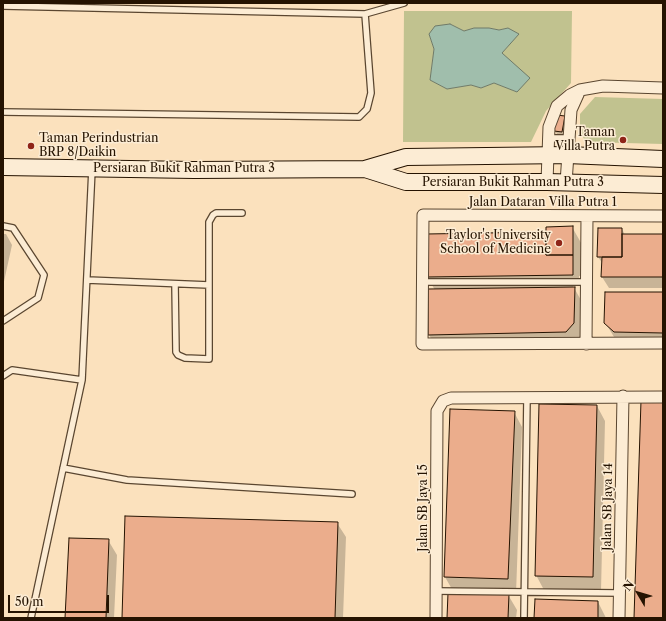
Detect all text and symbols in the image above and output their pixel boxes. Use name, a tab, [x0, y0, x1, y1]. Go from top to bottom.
place label: Taman Villa Putra	[555, 126, 615, 154]
place label: Taman Perindustrian BRP 8/Daikin	[39, 132, 159, 160]
marker: Taman Villa Putra	[618, 135, 628, 145]
marker: Taman Perindustrian BRP 8/Daikin	[26, 141, 36, 151]
street label: Persiaran Bukit Rahman Putra 3	[93, 162, 275, 176]
street label: Persiaran Bukit Rahman Putra 3	[422, 176, 604, 190]
street label: Jalan Dataran Villa Putra 1	[469, 196, 617, 210]
place label: Taylor's University School of Medicine	[440, 229, 551, 257]
marker: Taylor's University School of Medicine	[554, 238, 564, 248]
street label: Jalan SB Jaya 14	[600, 463, 616, 551]
street label: Jalan SB Jaya 15	[417, 464, 431, 552]
north arrow	[618, 573, 658, 613]
text: N	[620, 578, 637, 594]
scale bar	[10, 587, 111, 613]
text: 50 m	[15, 594, 44, 609]

